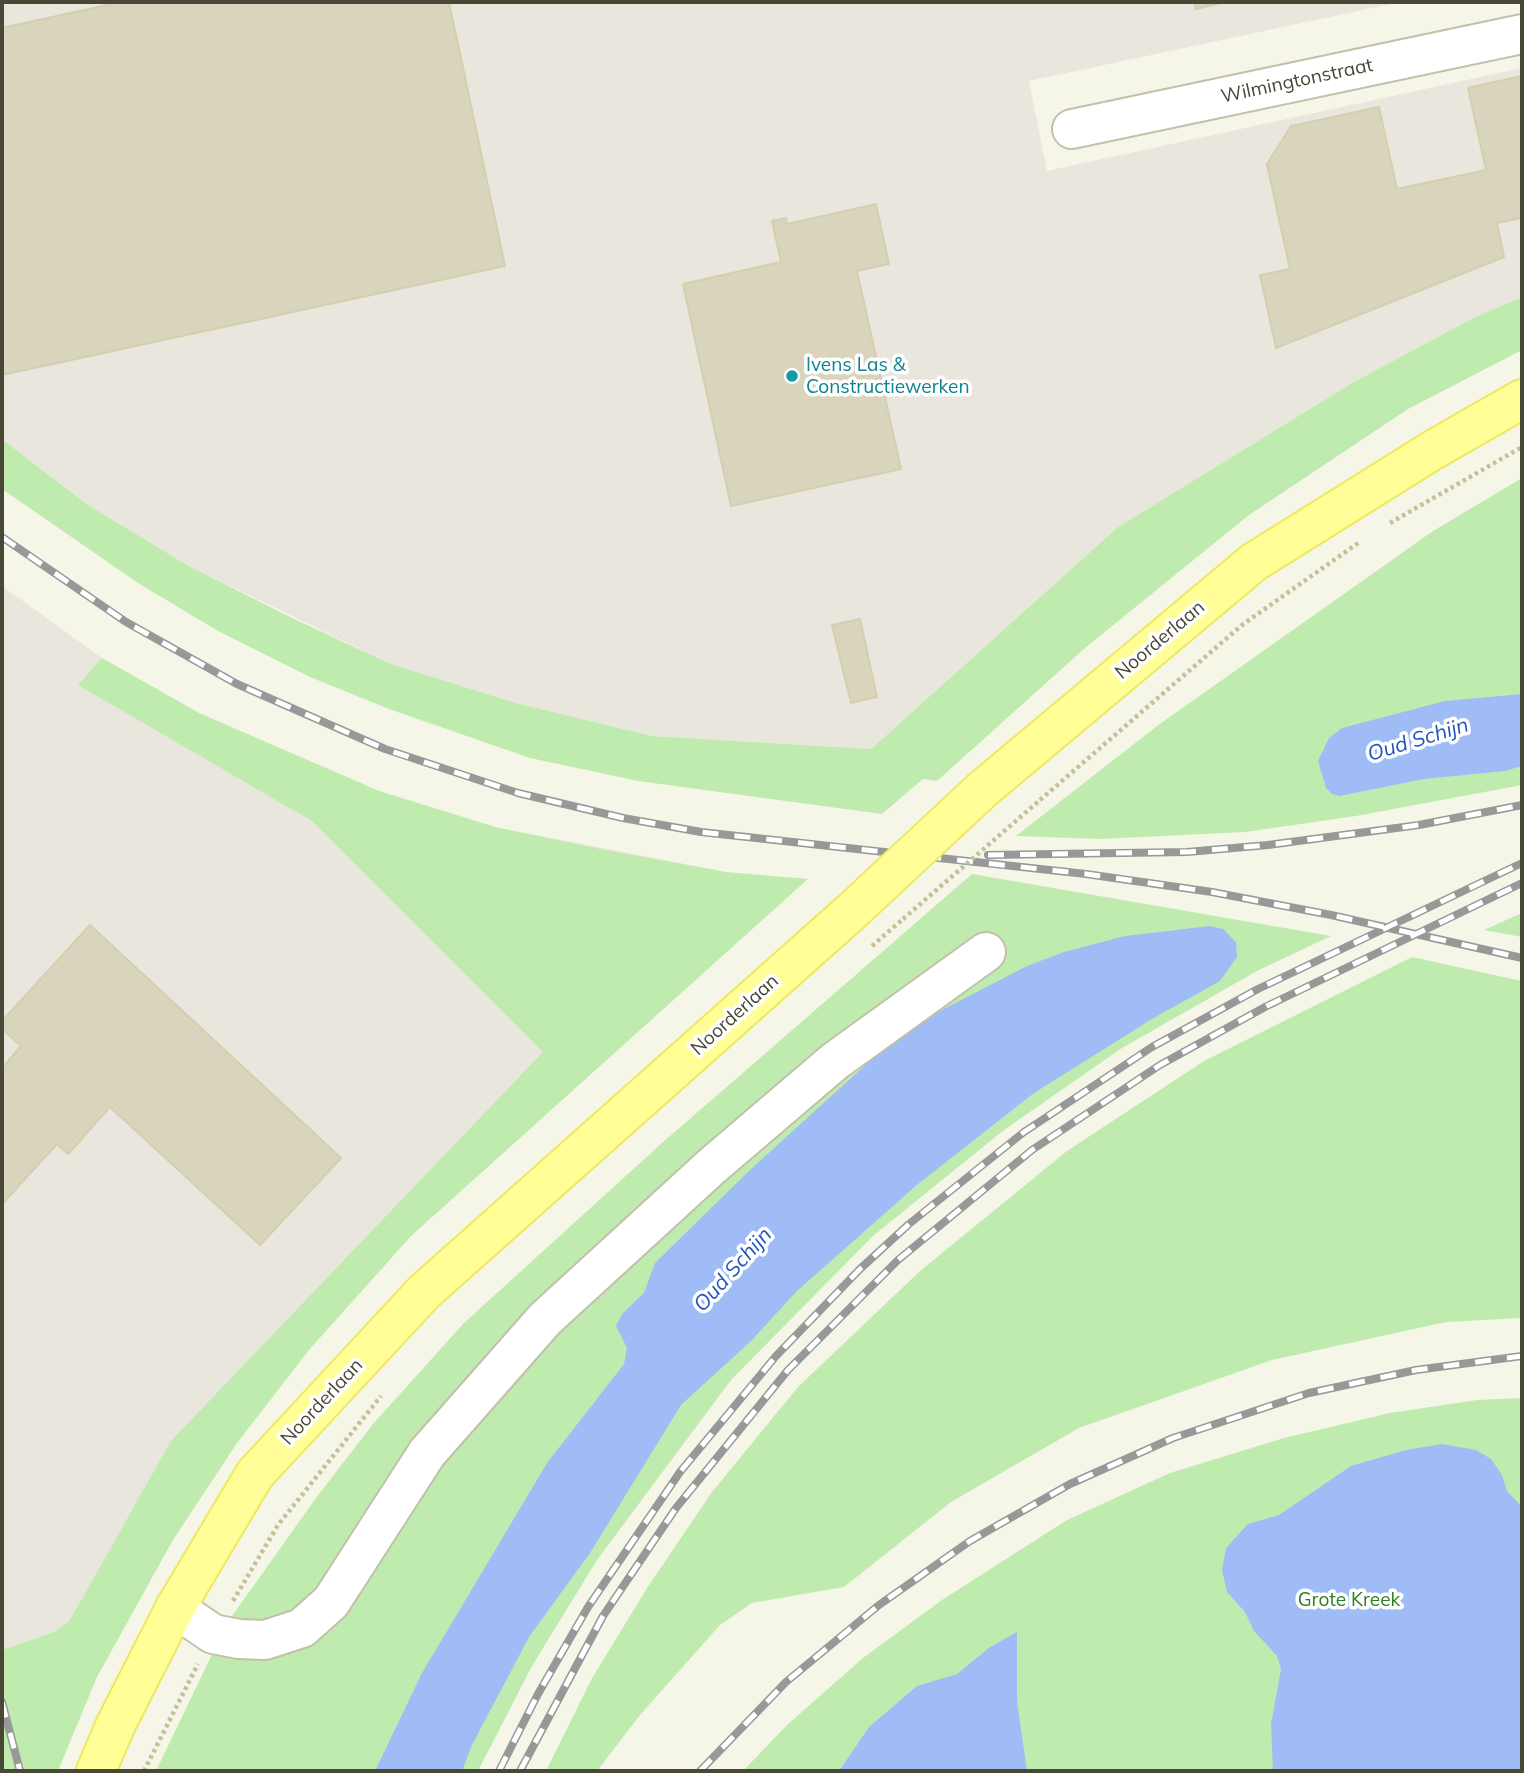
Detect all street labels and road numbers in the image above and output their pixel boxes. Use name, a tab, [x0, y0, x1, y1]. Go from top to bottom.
street label: Wilmingtonstraat	[1219, 54, 1375, 108]
street label: Noorderlaan	[1111, 596, 1209, 684]
street label: Noorderlaan	[687, 970, 783, 1060]
street label: Noorderlaan	[276, 1354, 368, 1450]

